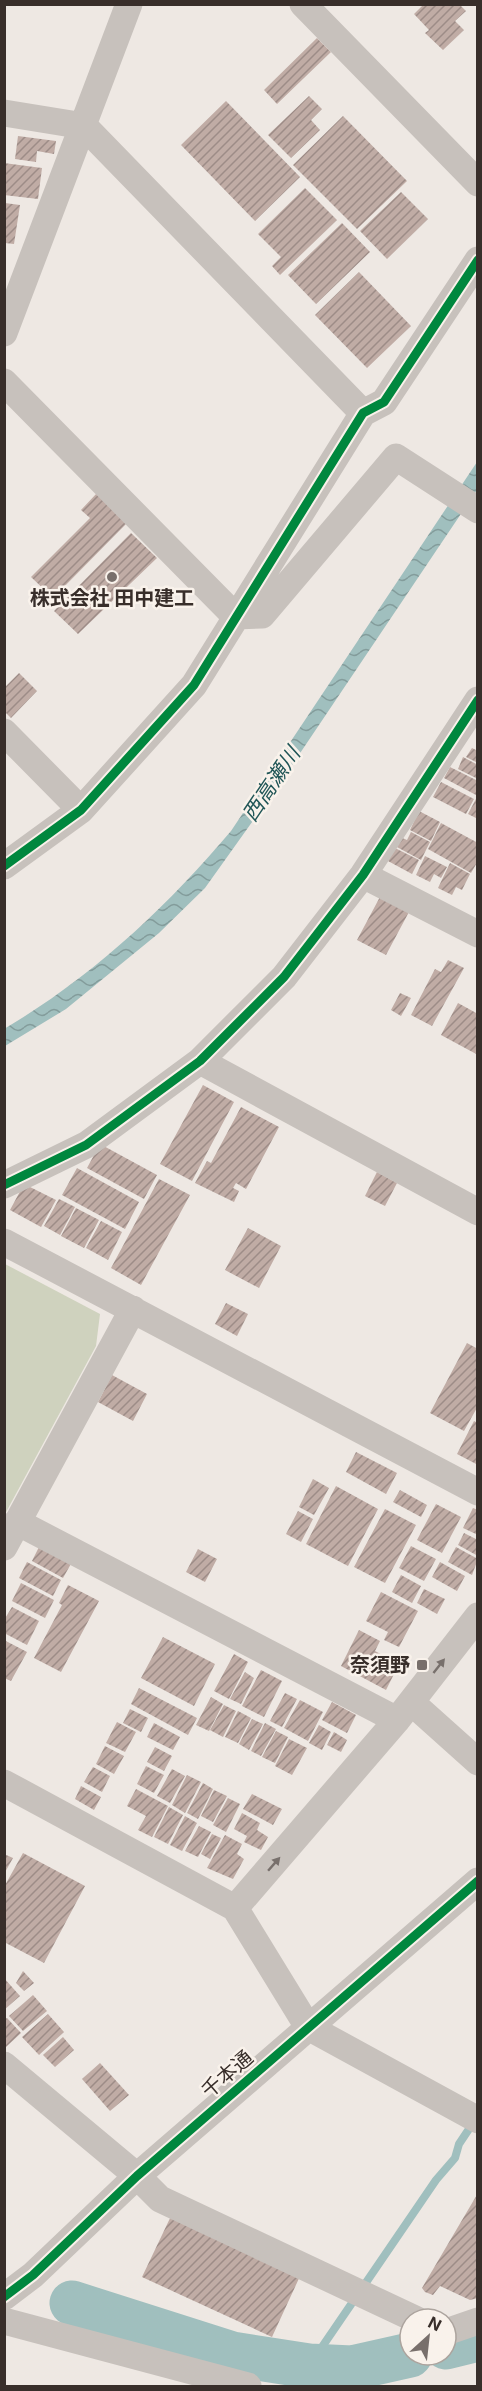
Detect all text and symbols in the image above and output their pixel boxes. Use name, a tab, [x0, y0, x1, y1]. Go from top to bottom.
marker: 株式会社 田中建工	[105, 570, 119, 584]
place label: 株式会社 田中建工	[30, 586, 194, 610]
water label: 西高瀬川	[237, 741, 306, 826]
place label: 奈須野	[350, 1653, 410, 1677]
marker: 奈須野	[415, 1658, 429, 1672]
one-way arrow	[432, 1658, 444, 1673]
one-way arrow	[267, 1856, 280, 1872]
street label: 千本通	[196, 2045, 258, 2103]
north arrow	[398, 2307, 458, 2367]
text: N	[425, 2312, 445, 2335]

